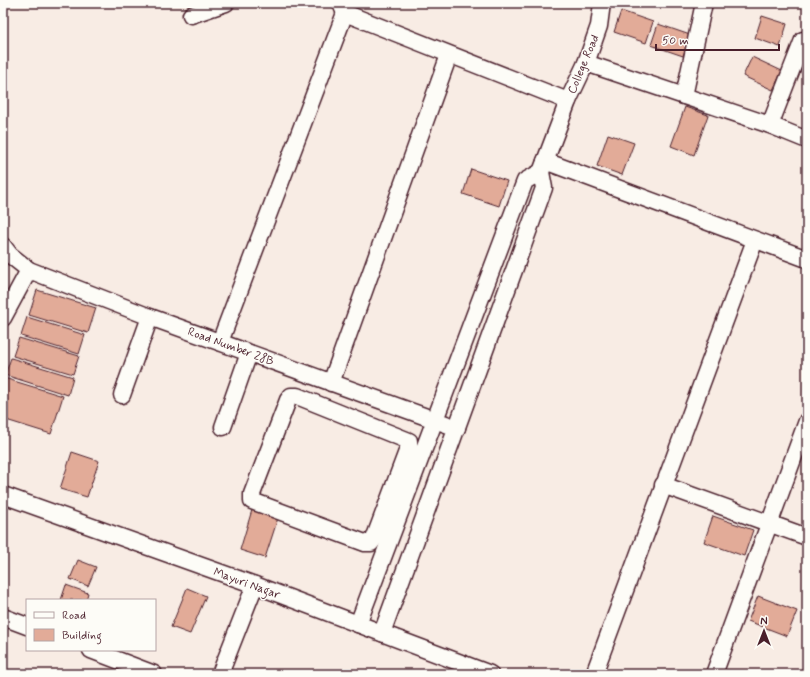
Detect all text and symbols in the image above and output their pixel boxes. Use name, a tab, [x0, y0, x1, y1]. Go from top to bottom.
scale bar	[656, 26, 779, 52]
street label: College Road	[564, 32, 604, 96]
text: 50 m	[662, 33, 689, 49]
street label: Road Number 28B	[185, 324, 276, 370]
street label: Mayuri Nagar	[211, 564, 283, 605]
legend	[26, 599, 156, 651]
text: Road	[62, 608, 86, 624]
north arrow	[744, 611, 784, 651]
text: N	[760, 615, 768, 629]
text: Building	[62, 628, 102, 645]

